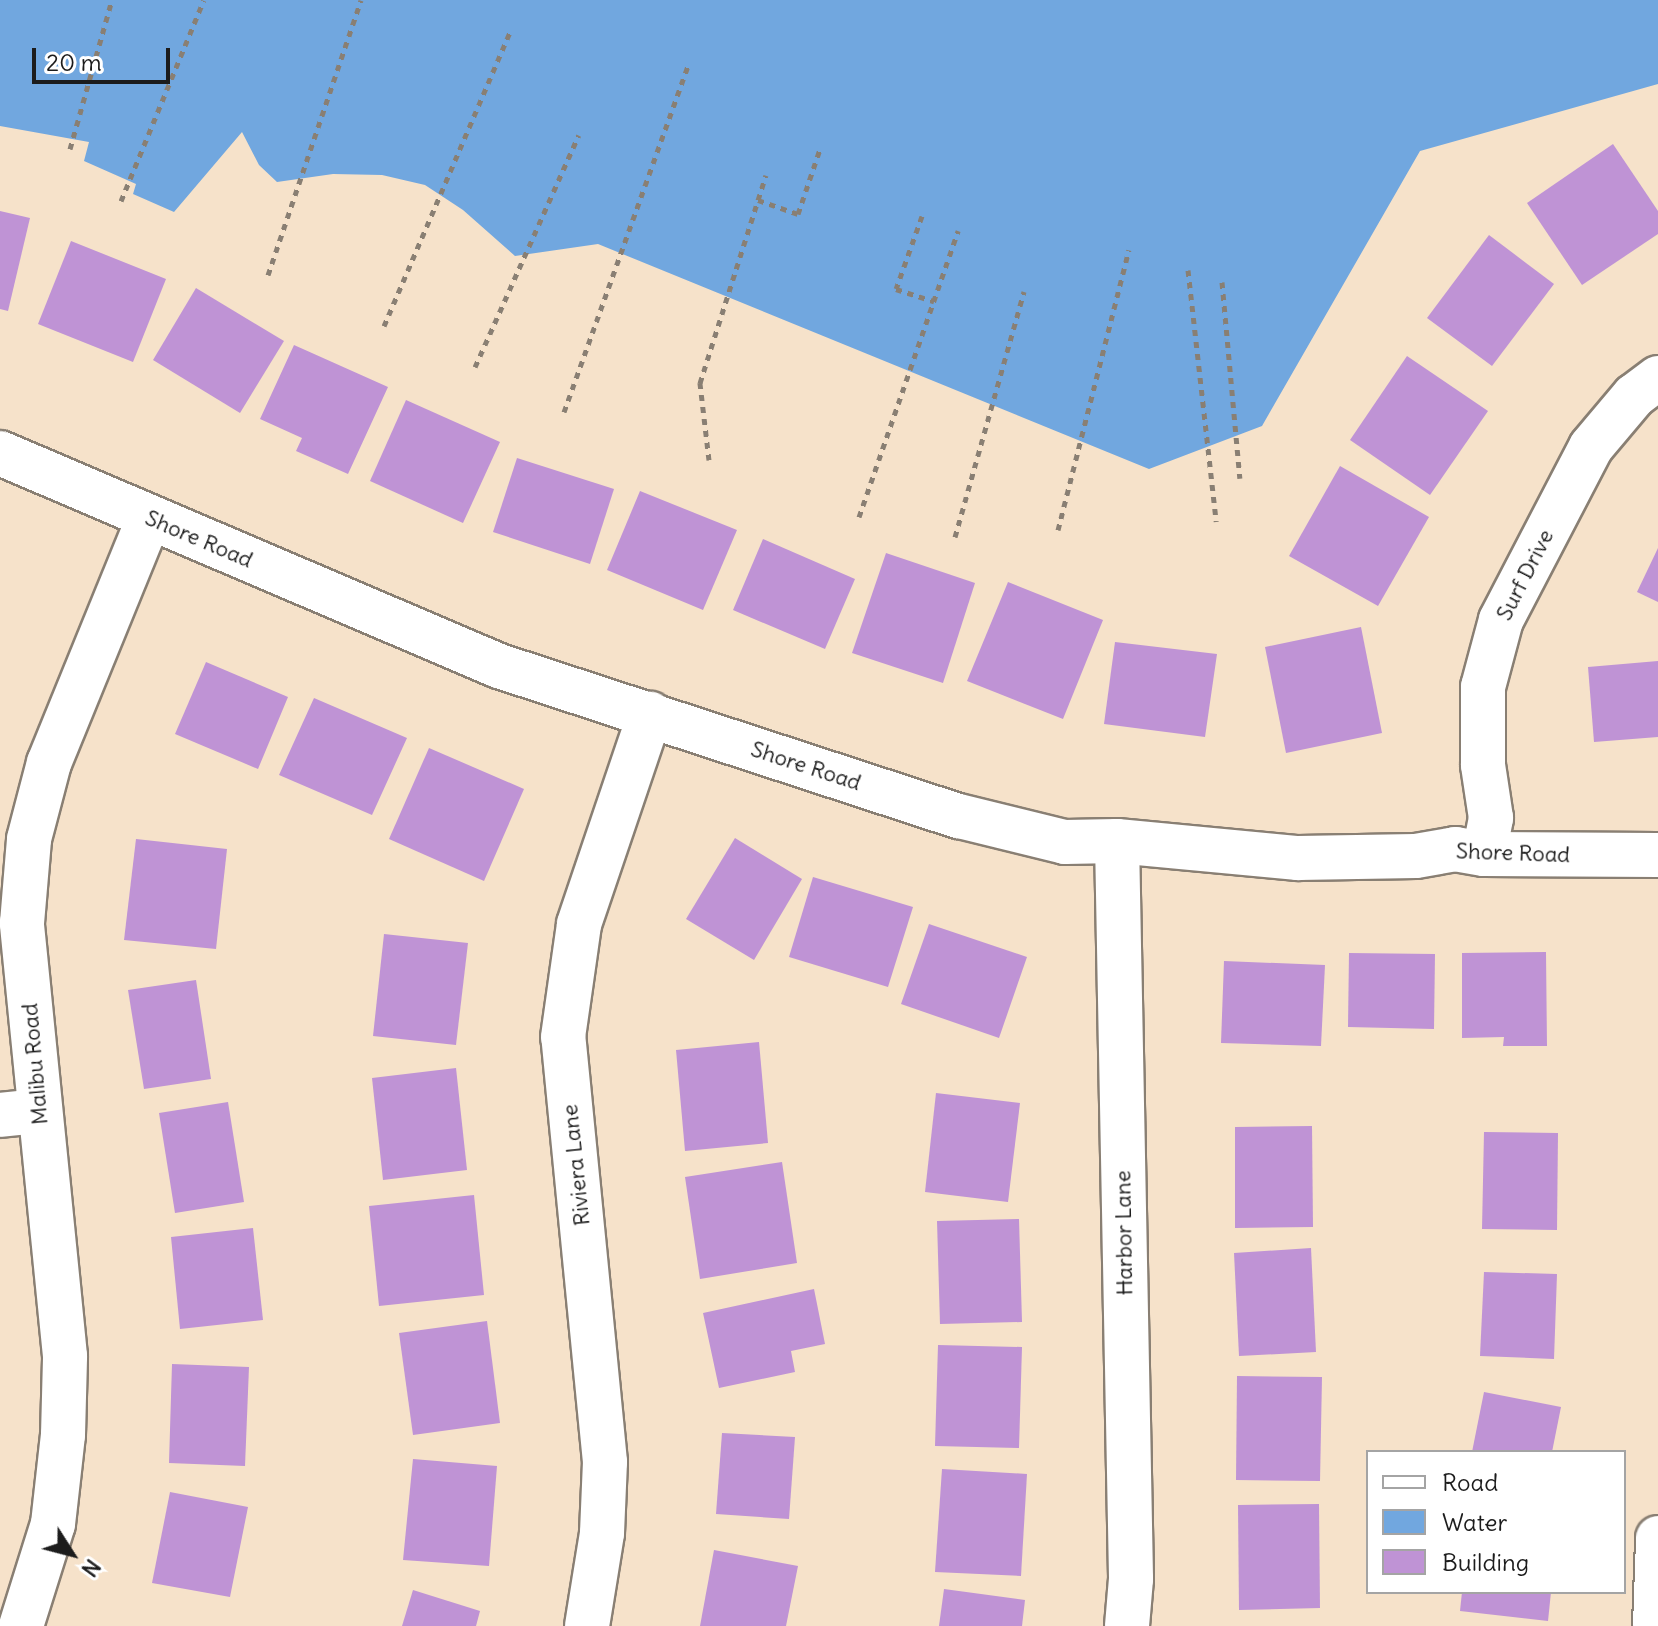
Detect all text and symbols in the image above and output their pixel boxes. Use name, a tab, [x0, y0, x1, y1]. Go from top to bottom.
scale bar	[36, 32, 174, 82]
text: 20 m	[46, 47, 102, 77]
street label: Shore Road	[141, 505, 257, 573]
street label: Surf Drive	[1491, 525, 1559, 625]
street label: Shore Road	[748, 736, 864, 796]
street label: Shore Road	[1455, 838, 1571, 868]
street label: Malibu Road	[17, 1002, 53, 1126]
street label: Riviera Lane	[557, 1103, 595, 1227]
street label: Harbor Lane	[1110, 1170, 1138, 1296]
legend	[1366, 1450, 1626, 1594]
text: Road	[1442, 1467, 1498, 1497]
text: Water	[1442, 1507, 1507, 1537]
north arrow	[32, 1514, 112, 1594]
text: Building	[1442, 1547, 1529, 1577]
text: N	[76, 1554, 107, 1582]

